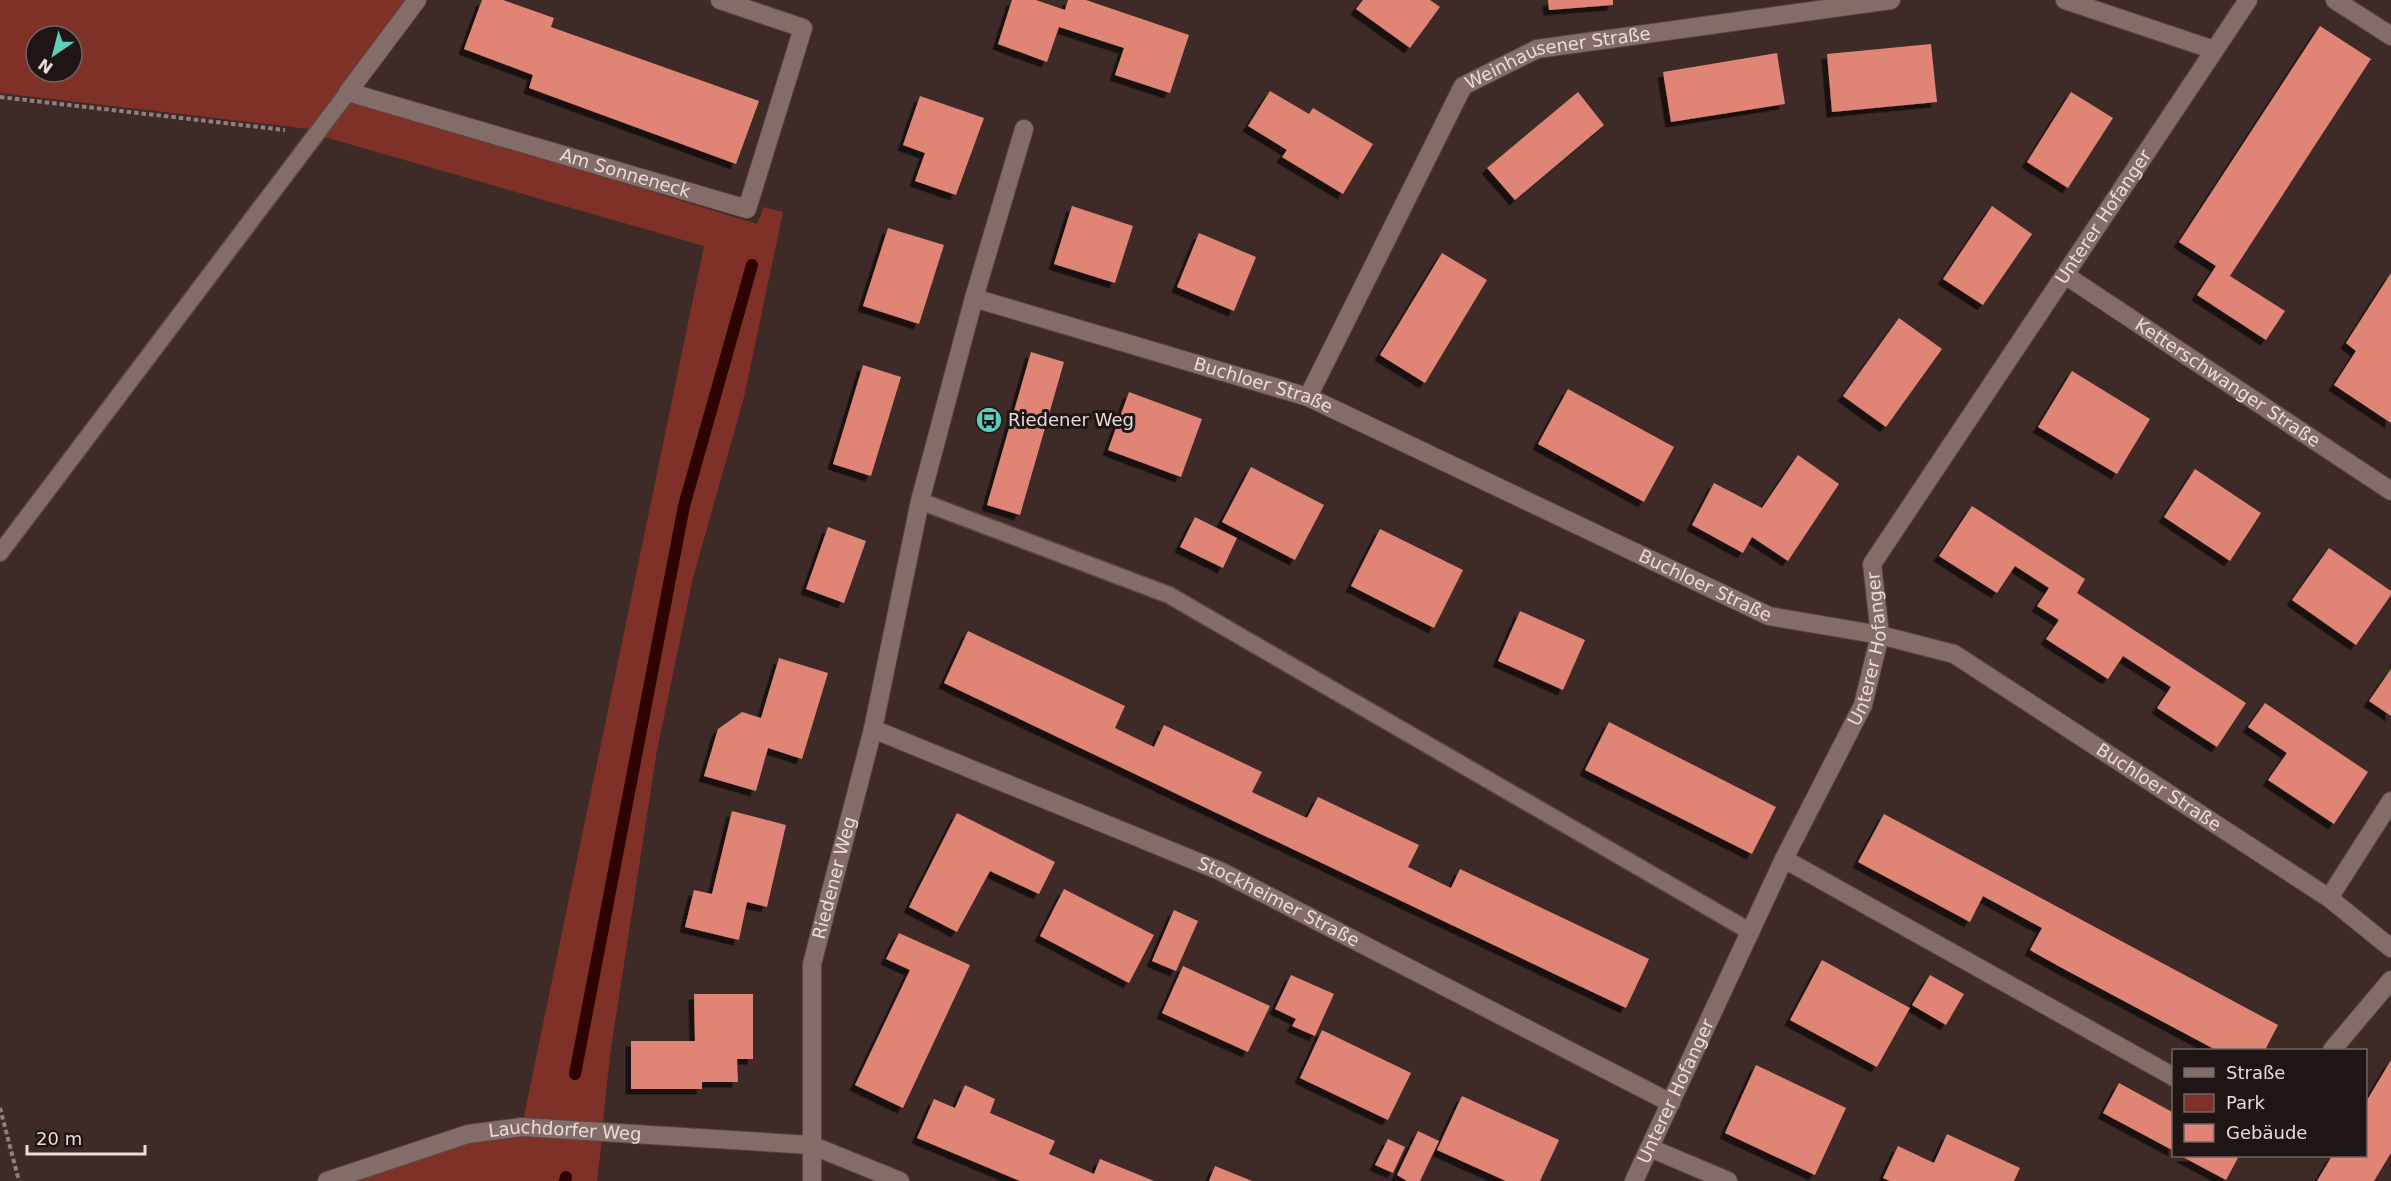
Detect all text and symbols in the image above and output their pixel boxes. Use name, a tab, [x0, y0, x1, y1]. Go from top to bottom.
street label: Weinhausener Straße	[1461, 22, 1652, 93]
north arrow	[24, 24, 84, 84]
text: N	[35, 54, 57, 77]
street label: Am Sonneneck	[558, 144, 694, 202]
street label: Unterer Hofanger	[2051, 145, 2156, 288]
street label: Ketterschwanger Straße	[2131, 313, 2324, 451]
street label: Buchloer Straße	[1191, 353, 1336, 417]
bus stop icon: Riedener Weg	[974, 405, 1004, 435]
place label: Riedener Weg	[1008, 409, 1134, 430]
street label: Buchloer Straße	[1635, 545, 1775, 626]
street label: Unterer Hofanger	[1843, 570, 1891, 729]
street label: Buchloer Straße	[2093, 739, 2225, 835]
street label: Riedener Weg	[808, 814, 860, 941]
street label: Stockheimer Straße	[1195, 852, 1363, 951]
street label: Unterer Hofanger	[1633, 1015, 1718, 1167]
legend	[2172, 1049, 2367, 1157]
text: Straße	[2226, 1062, 2285, 1083]
text: Park	[2226, 1092, 2265, 1113]
street label: Lauchdorfer Weg	[487, 1116, 642, 1144]
scale bar	[27, 1118, 146, 1156]
text: Gebäude	[2226, 1122, 2307, 1143]
text: 20 m	[36, 1128, 82, 1149]

